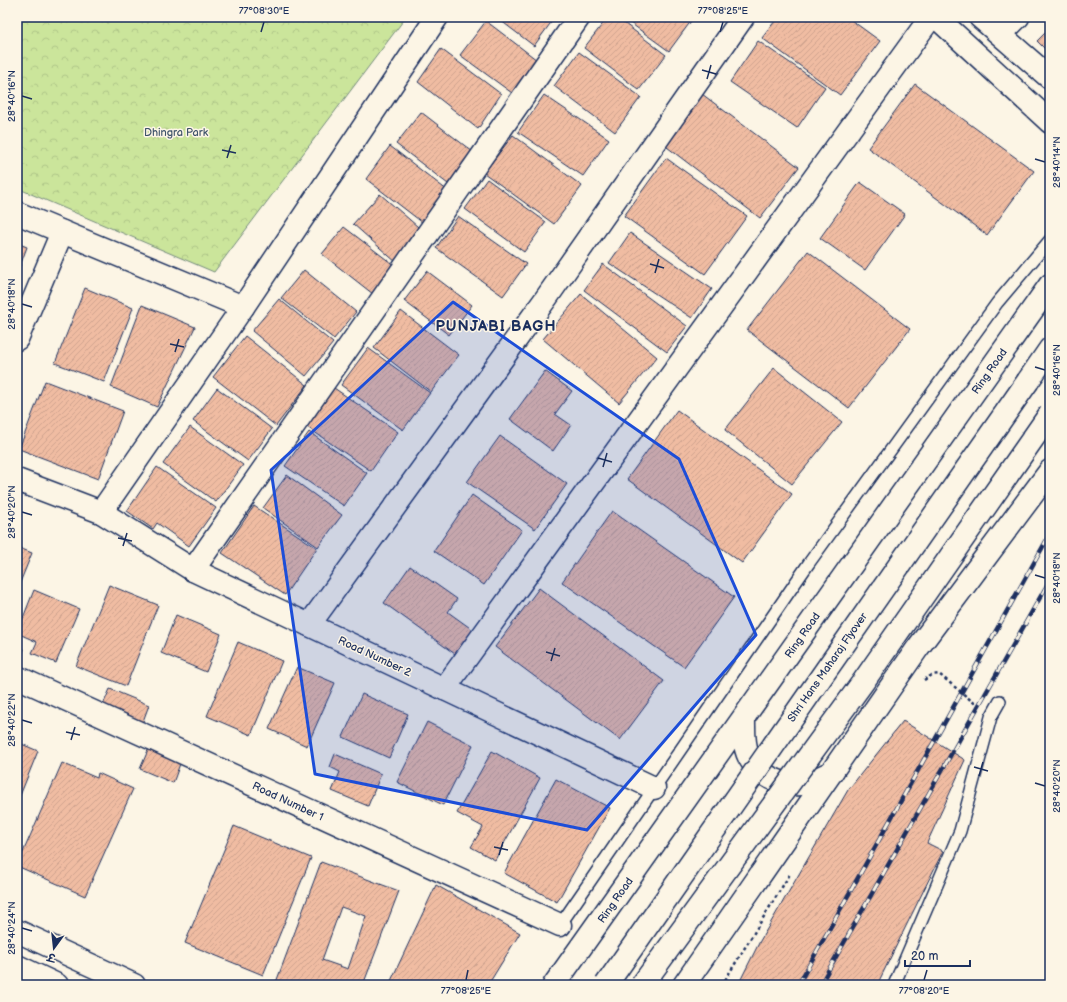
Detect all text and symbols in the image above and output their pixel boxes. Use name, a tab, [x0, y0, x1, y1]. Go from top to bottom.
text: 77°08'30"E	[239, 5, 290, 17]
text: 77°08'25"E	[698, 5, 749, 17]
text: 28°40'16"N	[6, 70, 18, 122]
park label: Dhingra Park	[144, 126, 209, 139]
text: 28°40'14"N	[1051, 136, 1063, 188]
text: 28°40'18"N	[6, 278, 18, 330]
district label: PUNJABI BAGH	[435, 317, 557, 336]
text: 28°40'16"N	[1051, 344, 1063, 396]
street label: Ring Road	[969, 346, 1010, 397]
text: 28°40'20"N	[6, 485, 18, 539]
text: 28°40'18"N	[1051, 552, 1063, 604]
street label: Shri Hans Maharaj Flyover	[785, 609, 871, 724]
street label: Ring Road	[782, 610, 823, 661]
street label: Road Number 2	[336, 634, 414, 679]
text: 28°40'22"N	[6, 693, 18, 747]
text: 28°40'20"N	[1051, 759, 1063, 813]
street label: Road Number 1	[250, 779, 325, 824]
street label: Ring Road	[595, 875, 636, 926]
text: 28°40'24"N	[6, 901, 18, 955]
north arrow	[34, 928, 74, 968]
scale bar	[905, 942, 970, 968]
text: 20 m	[911, 949, 938, 964]
text: उ	[45, 950, 58, 965]
text: 77°08'25"E	[441, 985, 492, 997]
text: 77°08'20"E	[899, 985, 950, 997]

